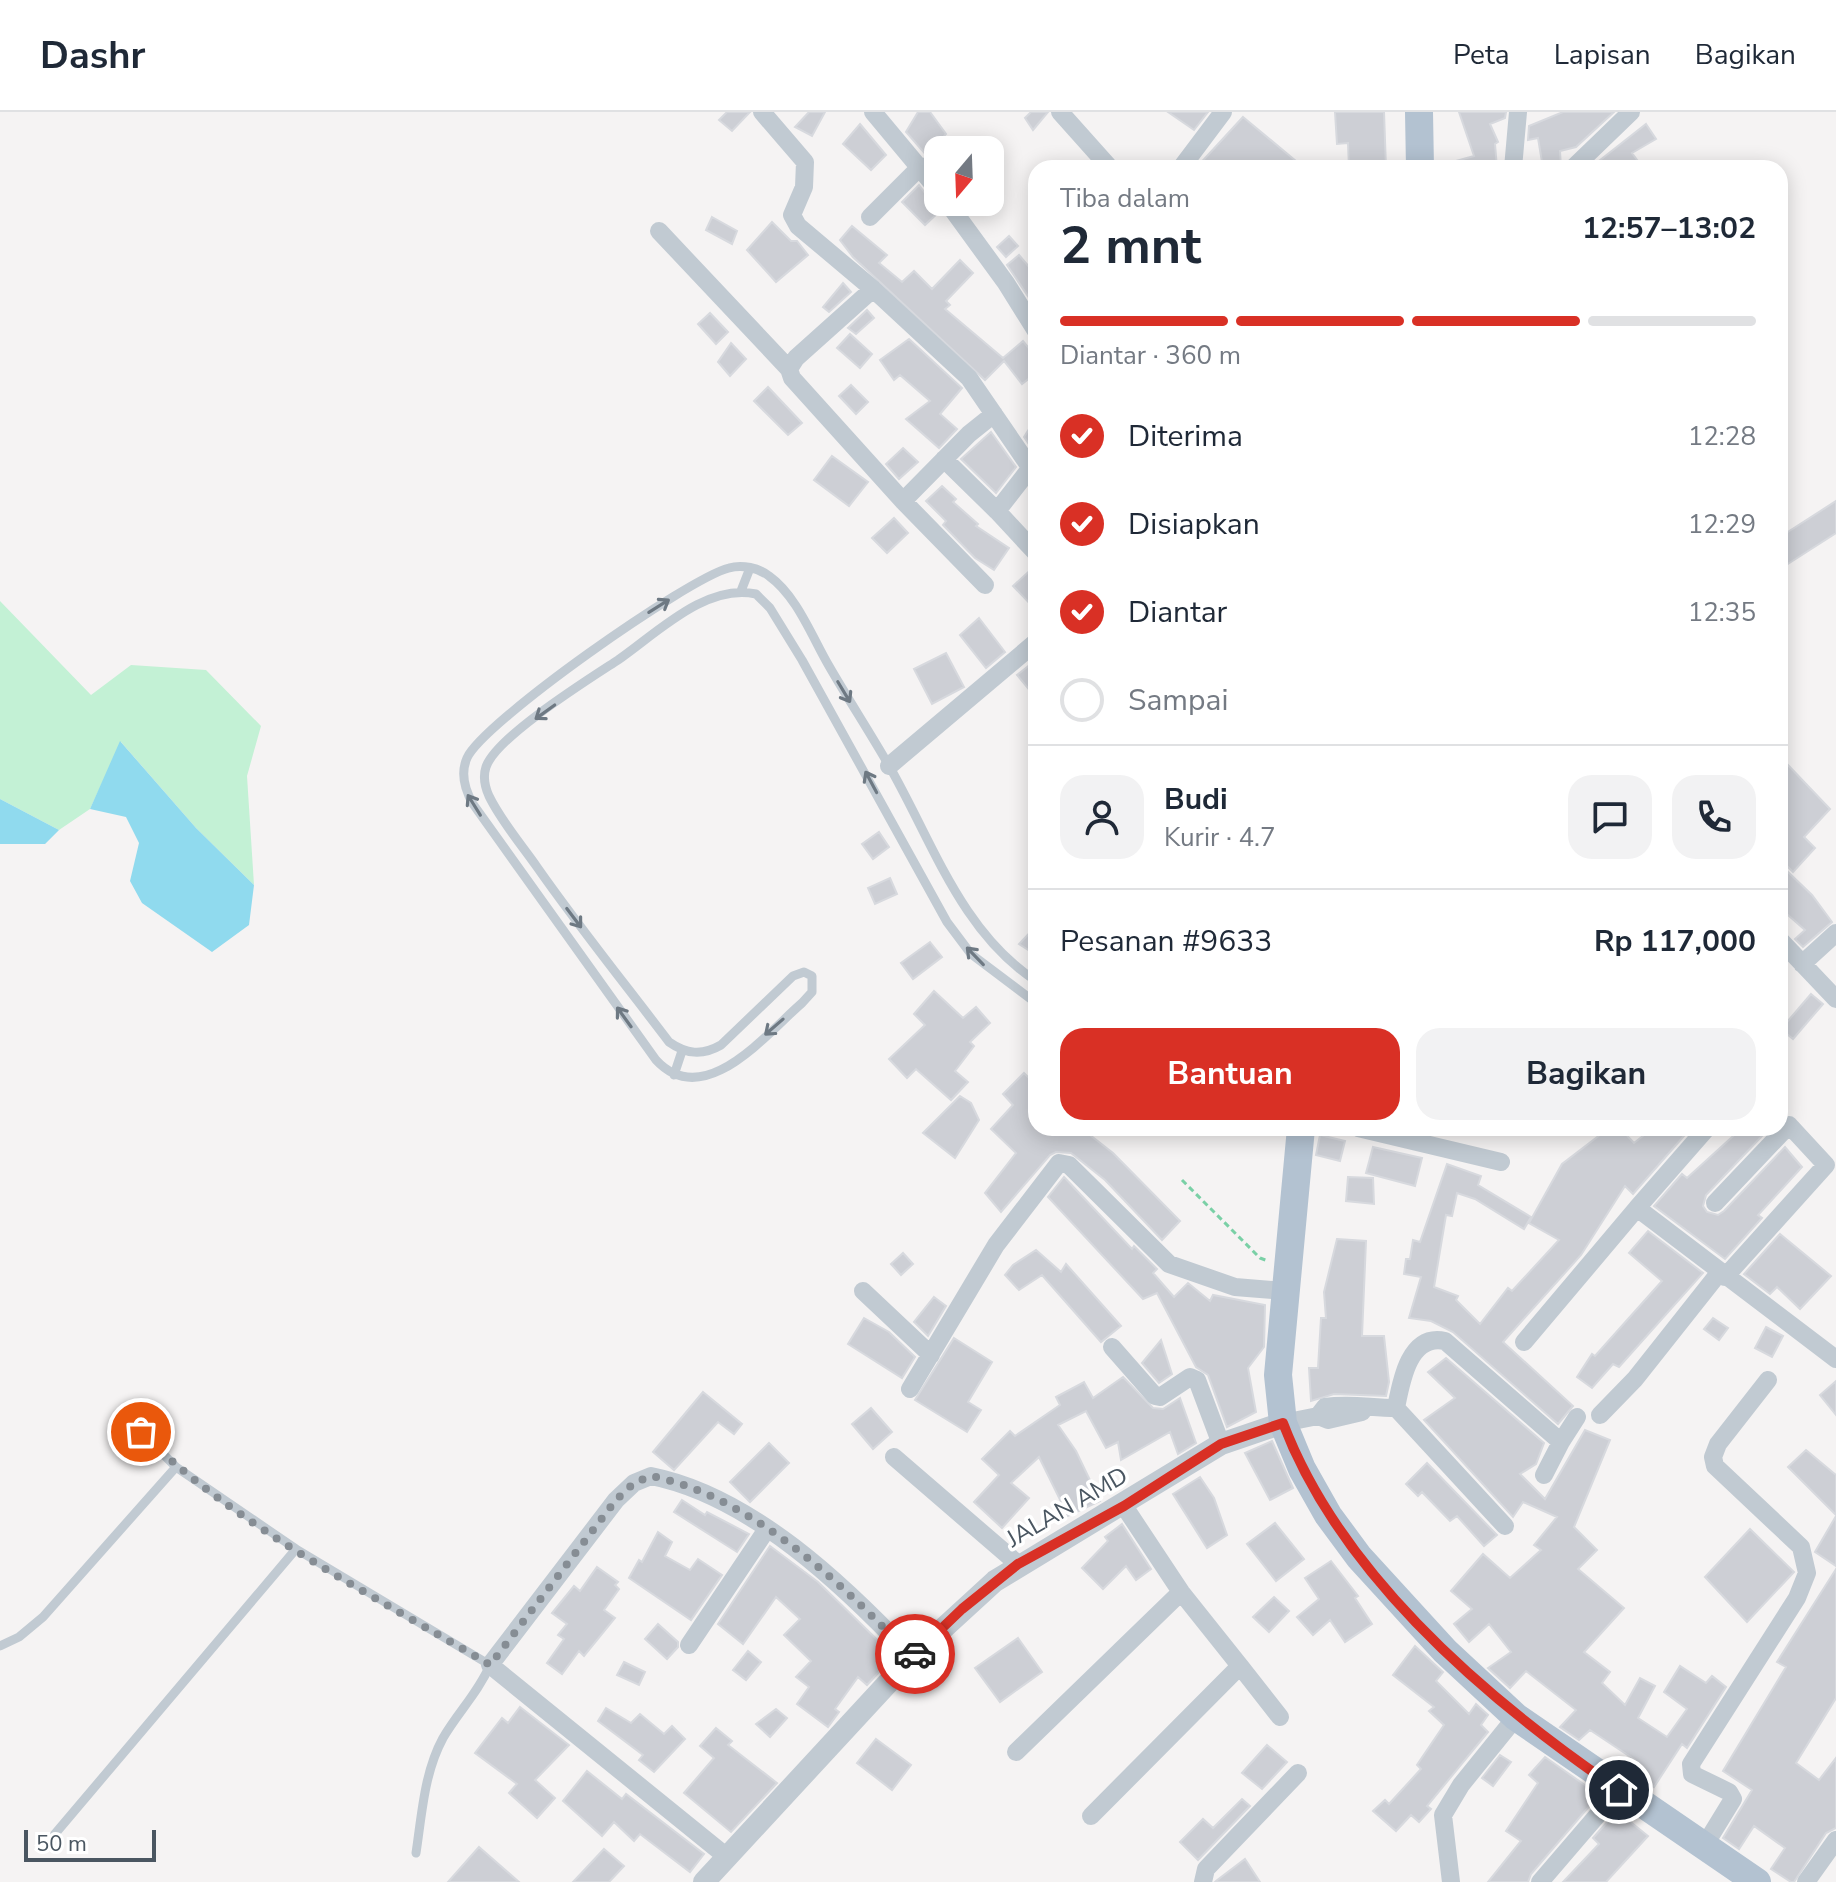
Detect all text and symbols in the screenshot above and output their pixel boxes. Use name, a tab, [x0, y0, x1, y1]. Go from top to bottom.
text: Dashr	[40, 30, 145, 81]
text: Peta	[1453, 36, 1510, 74]
text: Lapisan	[1554, 36, 1651, 74]
text: Bagikan	[1695, 36, 1796, 74]
north arrow	[924, 136, 1004, 216]
map controls	[924, 136, 1004, 216]
text: Tiba dalam	[1060, 181, 1190, 216]
text: 12:57–13:02	[1582, 208, 1756, 249]
text: 2 mnt	[1060, 210, 1201, 281]
text: Diantar · 360 m	[1060, 338, 1241, 373]
icon: check	[1060, 414, 1104, 458]
text: Diterima	[1128, 416, 1243, 457]
text: 12:28	[1688, 419, 1756, 454]
icon: check	[1060, 502, 1104, 546]
text: Disiapkan	[1128, 504, 1260, 545]
text: 12:29	[1688, 507, 1756, 542]
icon: check	[1060, 590, 1104, 634]
text: Diantar	[1128, 592, 1227, 633]
text: 12:35	[1688, 595, 1756, 630]
one-way arrow	[648, 597, 670, 614]
one-way arrow	[836, 680, 852, 703]
text: Sampai	[1128, 680, 1228, 721]
one-way arrow	[534, 704, 556, 720]
one-way arrow	[863, 770, 879, 794]
button: person	[1060, 775, 1144, 859]
button: chat	[1568, 775, 1652, 859]
button: phone	[1672, 775, 1756, 859]
text: Budi	[1164, 779, 1228, 820]
one-way arrow	[465, 794, 482, 816]
text: Kurir · 4.7	[1164, 820, 1276, 855]
one-way arrow	[566, 906, 583, 928]
text: Pesanan #9633	[1060, 921, 1272, 962]
text: Rp 117,000	[1594, 921, 1756, 962]
one-way arrow	[965, 946, 984, 966]
one-way arrow	[616, 1006, 633, 1028]
one-way arrow	[764, 1018, 784, 1036]
button: Bantuan	[1060, 1028, 1400, 1120]
button: Bagikan	[1416, 1028, 1756, 1120]
pin	[107, 1398, 175, 1466]
icon: bag	[119, 1410, 163, 1454]
street label: JALAN AMD	[1000, 1459, 1133, 1555]
courier	[875, 1614, 955, 1694]
icon: car	[893, 1632, 937, 1676]
pin	[1585, 1756, 1653, 1824]
icon: home	[1597, 1768, 1641, 1812]
scale bar	[24, 1826, 156, 1862]
text: 50 m	[36, 1829, 87, 1859]

